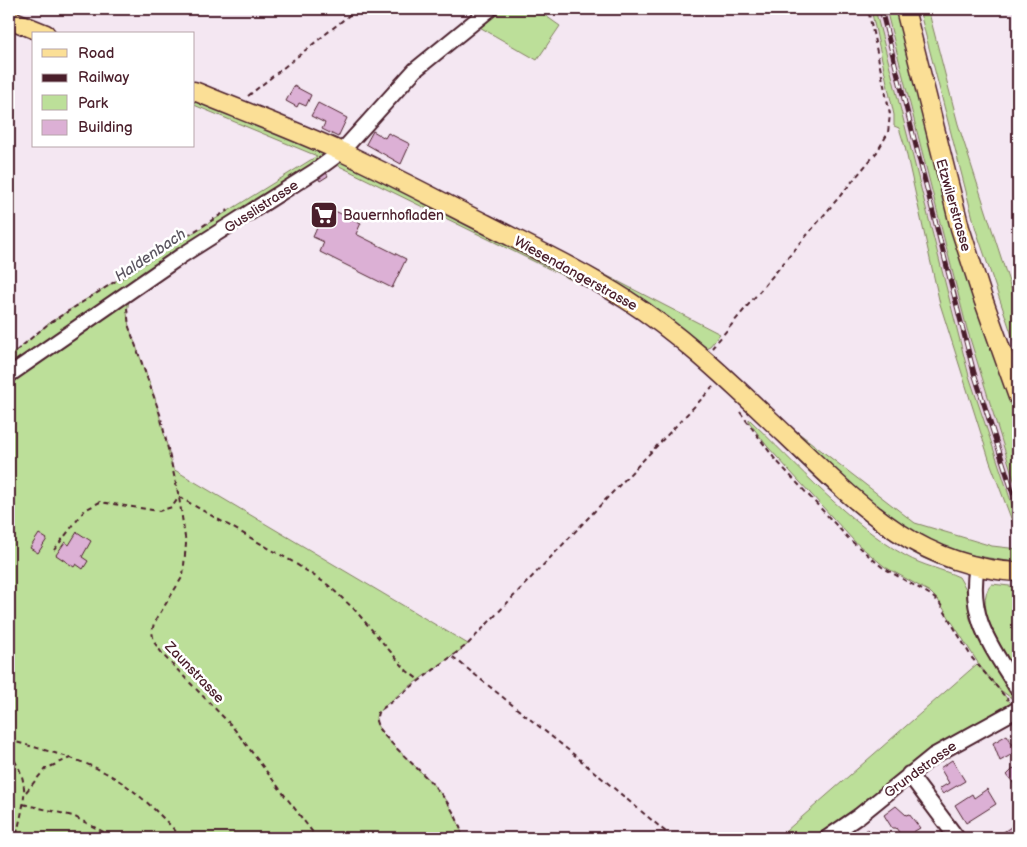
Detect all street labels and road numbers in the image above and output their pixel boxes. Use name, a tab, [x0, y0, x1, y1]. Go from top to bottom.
street label: Etzwilerstrasse	[932, 157, 975, 253]
street label: Gusslistrasse	[221, 176, 301, 237]
street label: Wiesendangerstrasse	[511, 233, 640, 314]
street label: Zaunstrasse	[161, 638, 228, 706]
street label: Grundstrasse	[881, 737, 960, 801]

